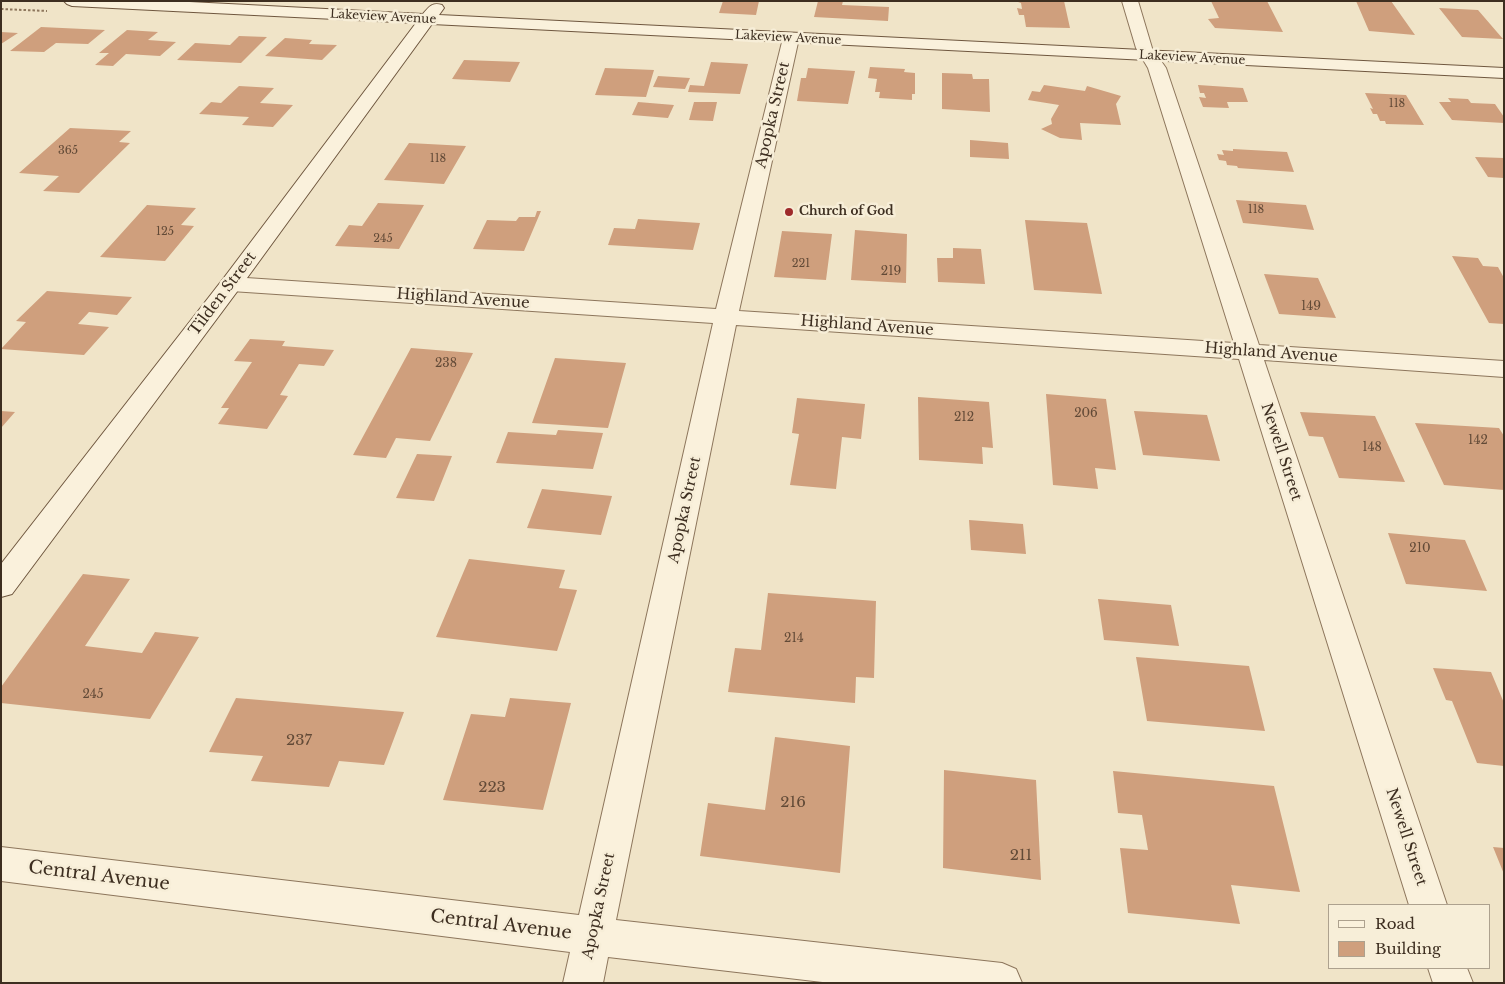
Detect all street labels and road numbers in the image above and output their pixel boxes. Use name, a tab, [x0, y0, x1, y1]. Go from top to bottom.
street label: Lakeview Avenue	[329, 7, 437, 27]
street label: Lakeview Avenue	[734, 28, 842, 48]
street label: Lakeview Avenue	[1138, 48, 1246, 68]
street label: Apopka Street	[752, 60, 794, 170]
street label: Tilden Street	[186, 249, 260, 339]
street label: Highland Avenue	[396, 285, 530, 313]
street label: Highland Avenue	[800, 312, 934, 340]
street label: Highland Avenue	[1204, 339, 1338, 367]
street label: Newell Street	[1257, 401, 1305, 503]
street label: Apopka Street	[665, 455, 705, 565]
street label: Newell Street	[1382, 786, 1430, 888]
street label: Apopka Street	[579, 851, 619, 961]
street label: Central Avenue	[27, 857, 171, 895]
street label: Central Avenue	[429, 906, 573, 944]

